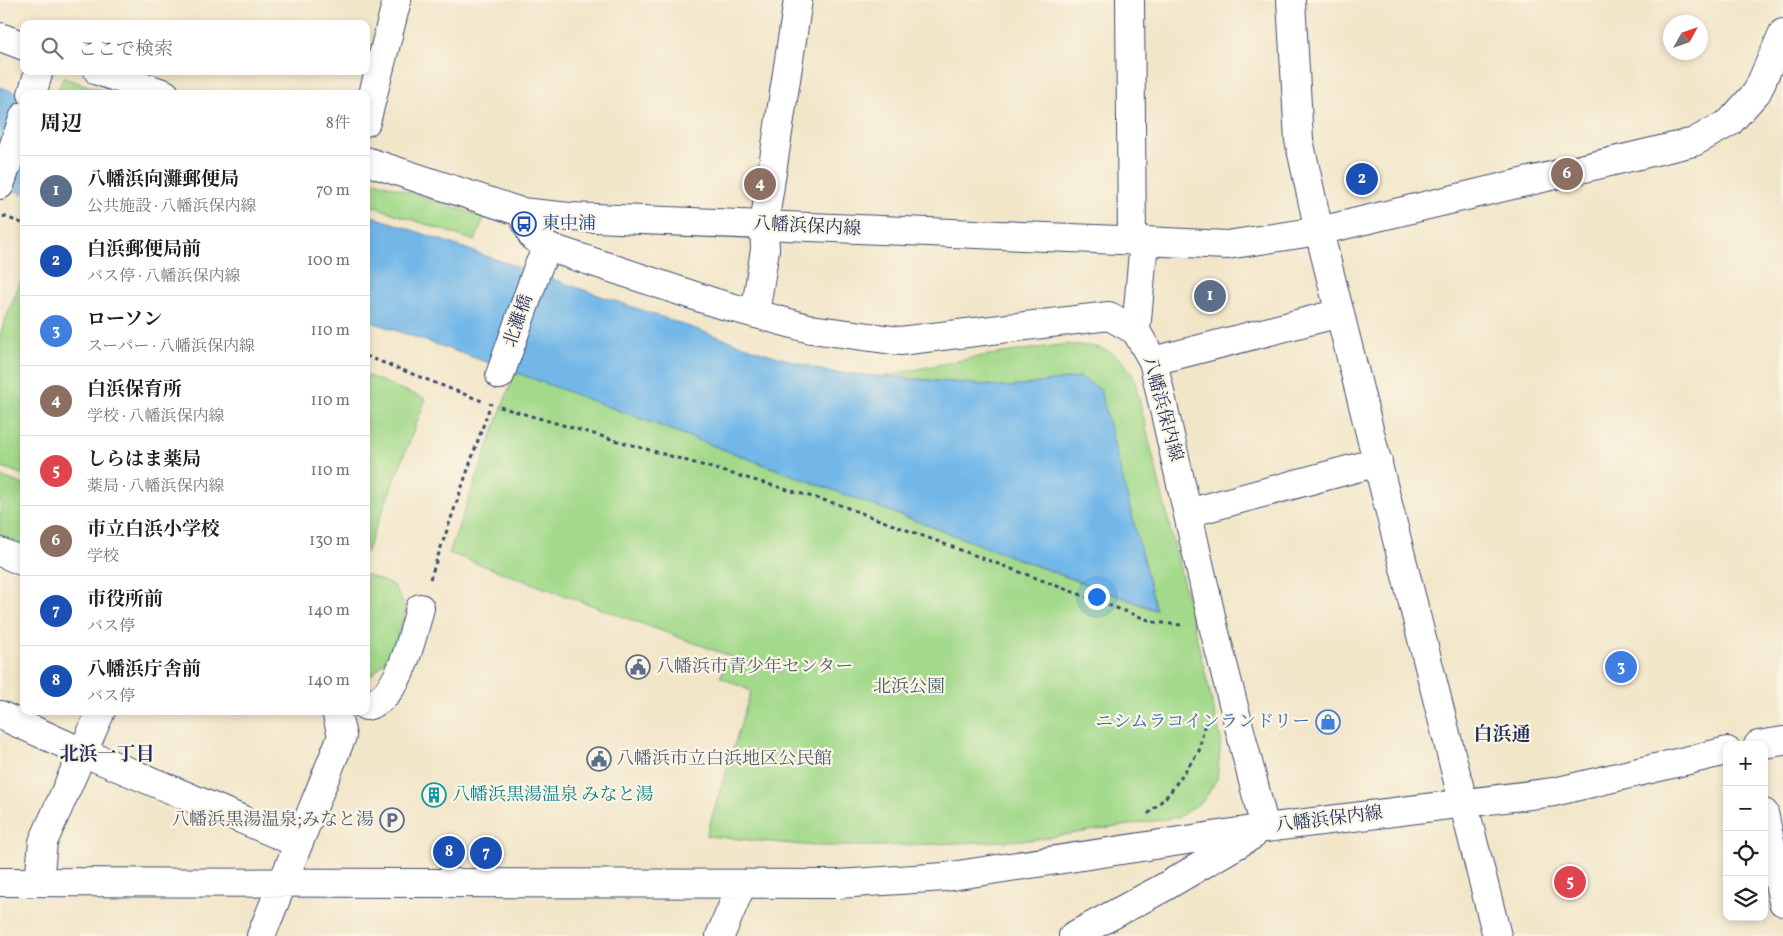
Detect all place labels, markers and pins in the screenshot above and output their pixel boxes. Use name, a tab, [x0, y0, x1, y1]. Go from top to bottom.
pin: 6	[1551, 155, 1583, 193]
pin: 2	[1346, 160, 1378, 198]
pin: 4	[744, 165, 776, 203]
bus stop icon: 東中浦	[511, 211, 537, 237]
place label: 東中浦	[542, 212, 596, 237]
pin: 1	[1194, 277, 1226, 315]
pin: 3	[1605, 648, 1637, 686]
public building icon: 八幡浜市青少年センター	[625, 654, 651, 680]
place label: 八幡浜市青少年センター	[656, 655, 853, 680]
shop icon: ニシムラコインランドリー	[1315, 709, 1341, 735]
place label: ニシムラコインランドリー	[1095, 710, 1310, 735]
public building icon: 八幡浜市立白浜地区公民館	[586, 746, 612, 772]
place label: 八幡浜市立白浜地区公民館	[616, 747, 832, 772]
building icon: 八幡浜黒湯温泉 みなと湯	[421, 782, 447, 808]
place label: 八幡浜黒湯温泉 みなと湯	[452, 783, 654, 808]
parking icon: 八幡浜黒湯温泉;みなと湯	[379, 807, 405, 833]
place label: 八幡浜黒湯温泉;みなと湯	[171, 808, 374, 833]
pin: 8	[433, 833, 465, 871]
pin: 7	[470, 834, 502, 872]
pin: 5	[1554, 863, 1586, 901]

